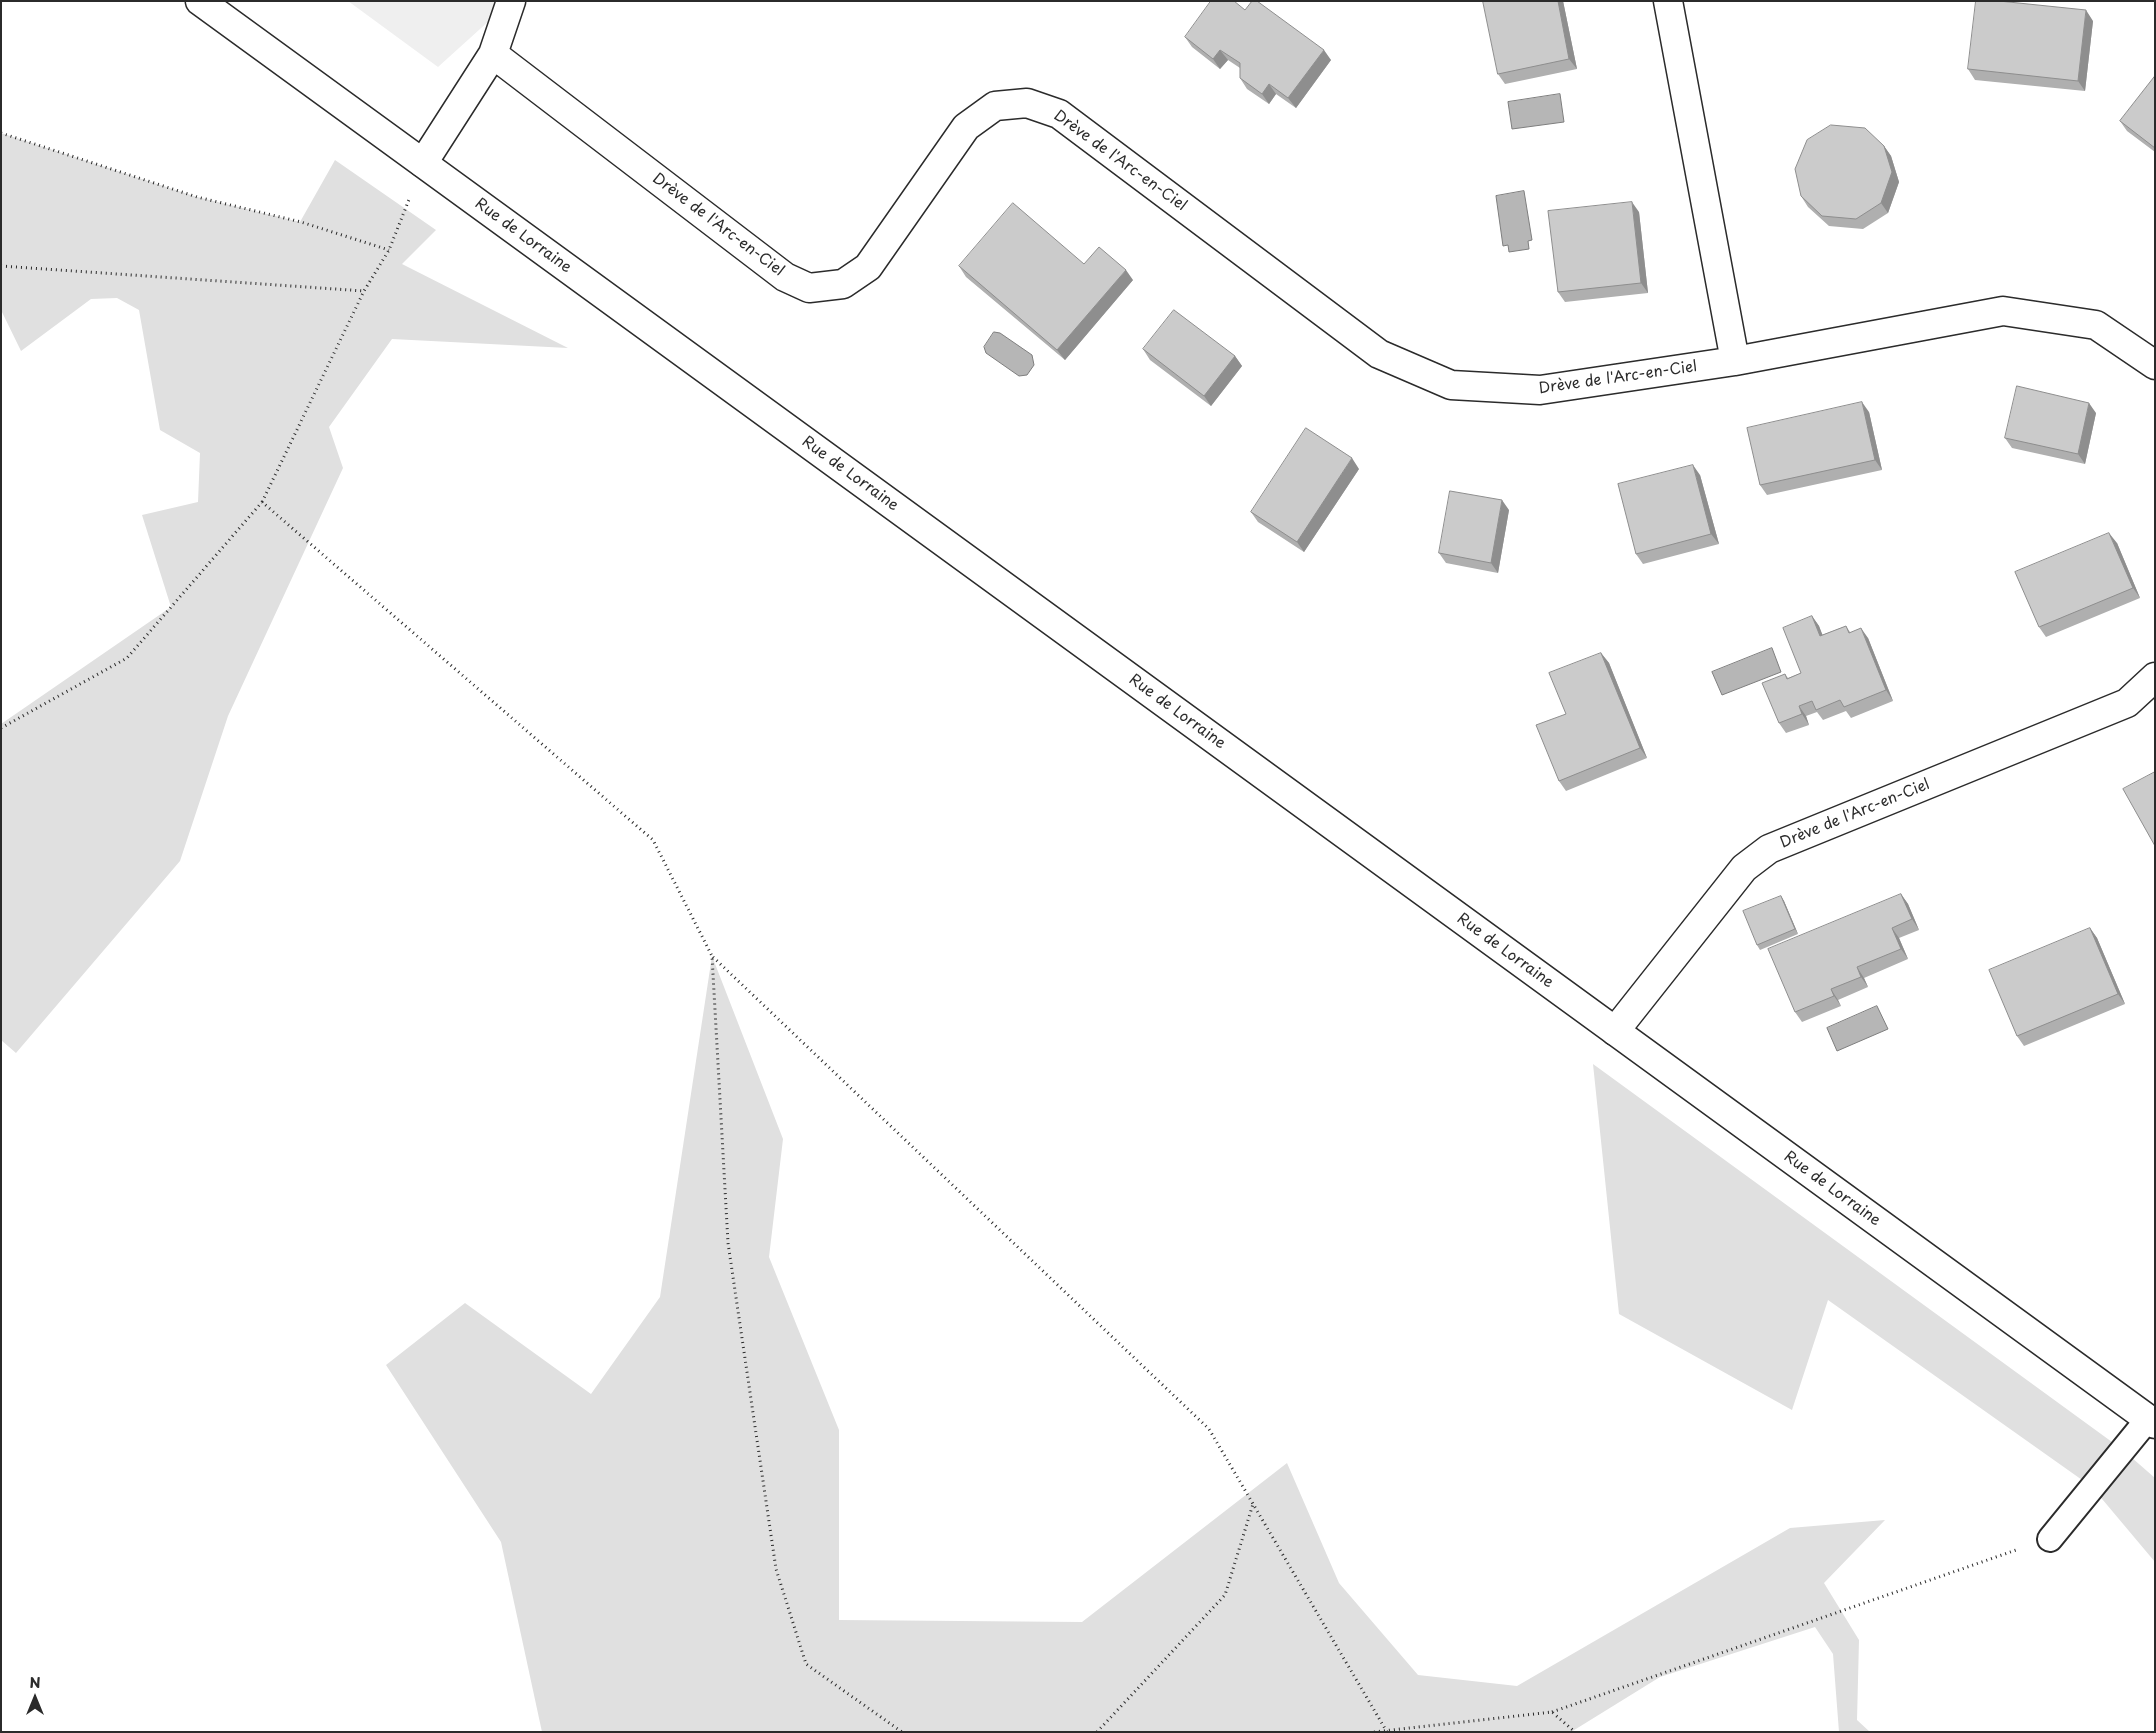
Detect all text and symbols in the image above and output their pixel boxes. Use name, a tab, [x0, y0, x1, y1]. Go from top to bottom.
street label: Drève de l'Arc-en-Ciel	[1050, 107, 1190, 215]
street label: Drève de l'Arc-en-Ciel	[649, 170, 787, 280]
street label: Rue de Lorraine	[471, 195, 575, 277]
street label: Drève de l'Arc-en-Ciel	[1538, 358, 1698, 398]
street label: Rue de Lorraine	[798, 433, 902, 515]
street label: Rue de Lorraine	[1125, 671, 1229, 753]
street label: Drève de l'Arc-en-Ciel	[1778, 776, 1932, 852]
street label: Rue de Lorraine	[1453, 910, 1557, 992]
street label: Rue de Lorraine	[1780, 1148, 1884, 1230]
text: N	[29, 1672, 41, 1693]
north arrow	[10, 1673, 60, 1723]

